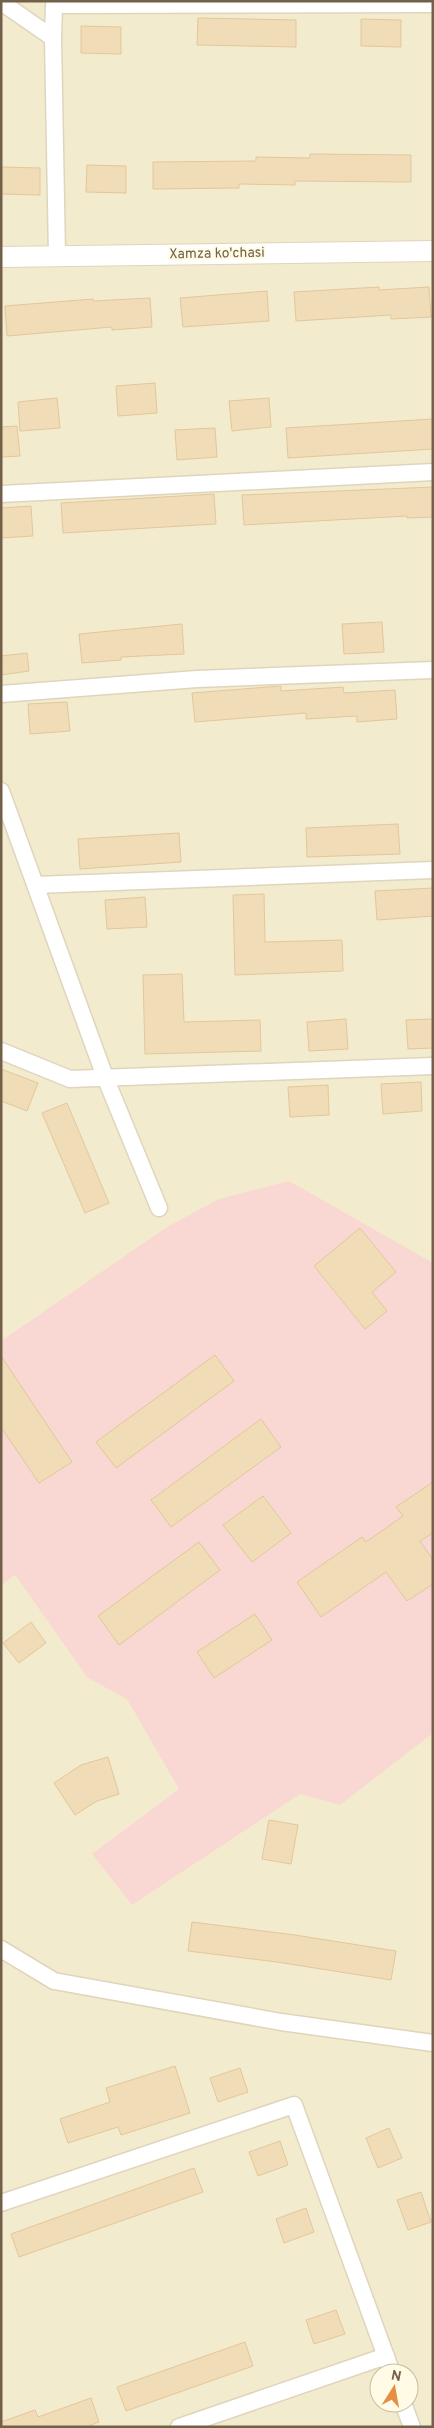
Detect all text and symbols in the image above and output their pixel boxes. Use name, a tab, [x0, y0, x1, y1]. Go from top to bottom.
street label: Xamza ko'chasi	[169, 245, 265, 263]
north arrow	[369, 2363, 419, 2413]
text: N	[390, 2367, 403, 2386]

